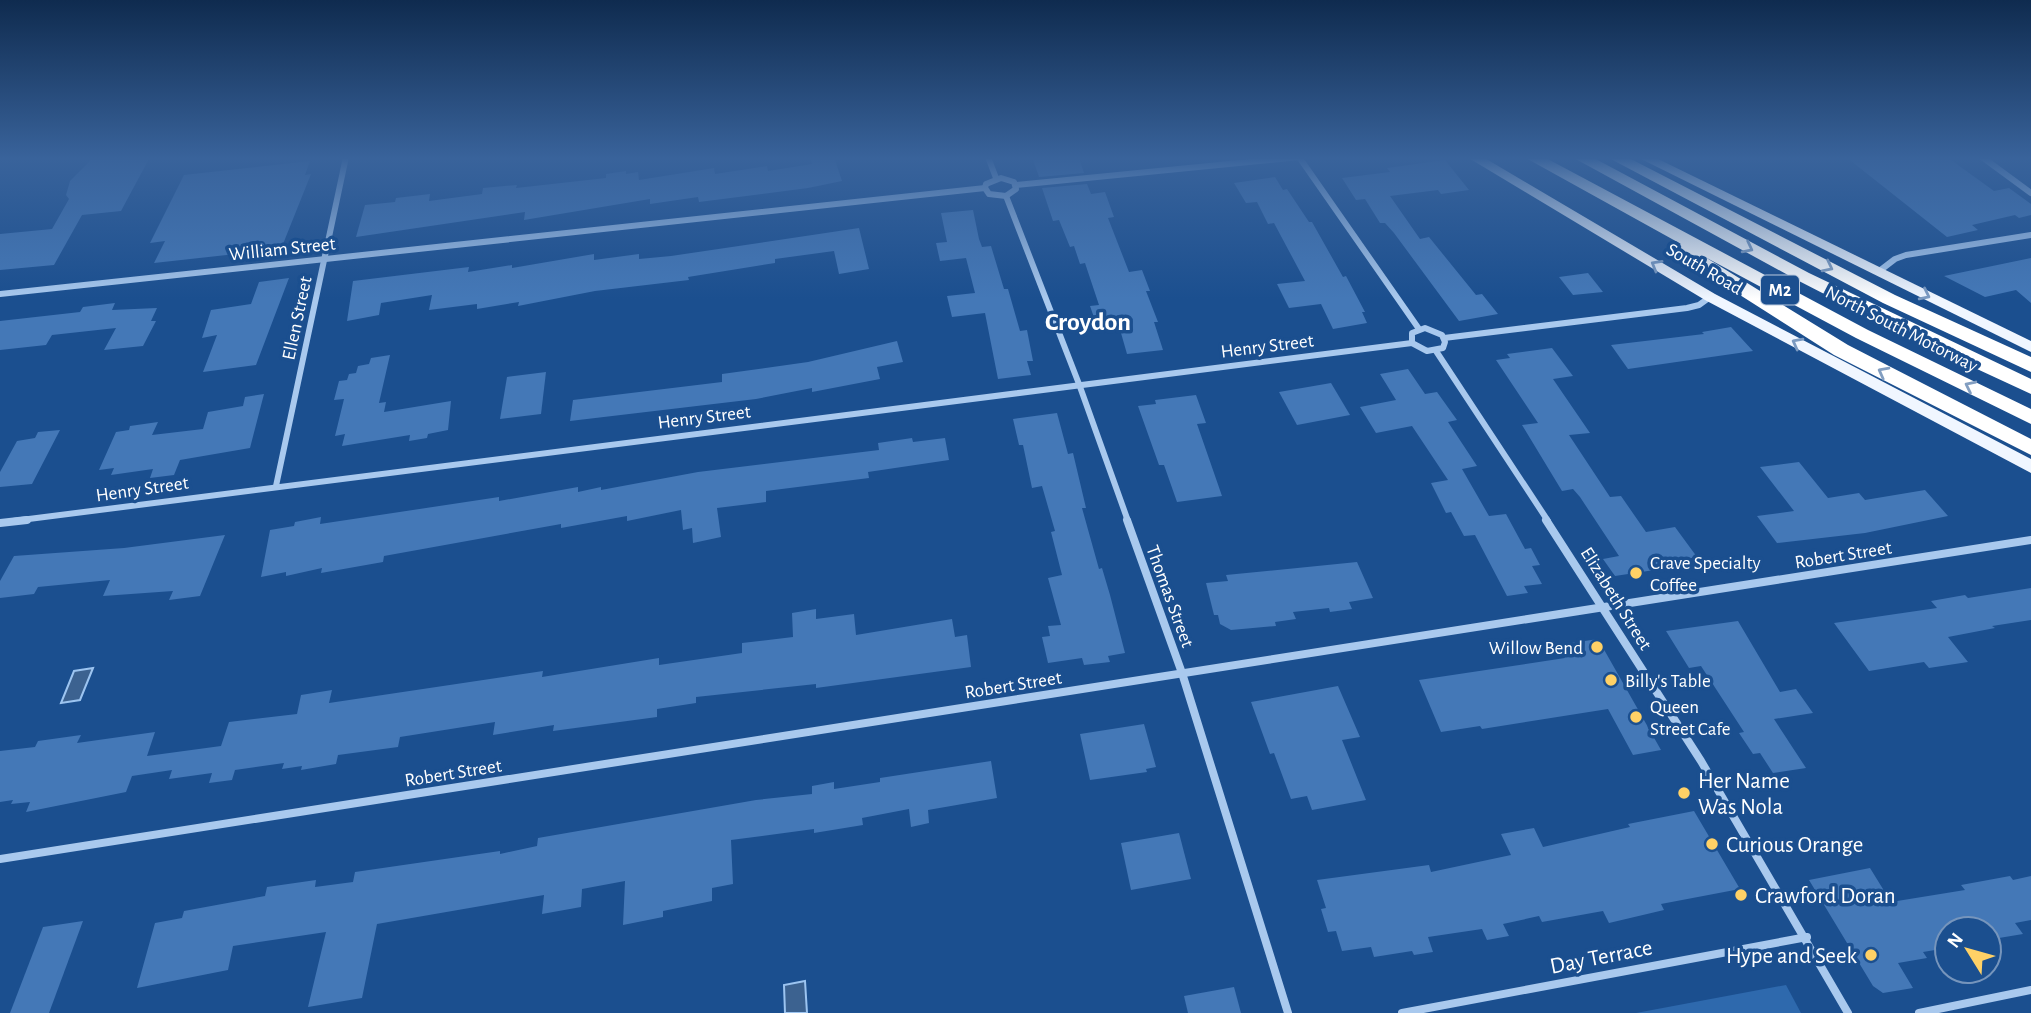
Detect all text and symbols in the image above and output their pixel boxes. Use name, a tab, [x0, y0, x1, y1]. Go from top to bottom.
street label: William Street	[228, 234, 336, 265]
one-way arrow	[1741, 239, 1753, 253]
street label: South Road	[1663, 240, 1746, 299]
one-way arrow	[1821, 259, 1833, 273]
one-way arrow	[1651, 260, 1664, 273]
street label: Ellen Street	[279, 275, 316, 362]
road number: M2	[1761, 276, 1799, 304]
street label: North South Motorway	[1822, 283, 1980, 376]
one-way arrow	[1918, 287, 1930, 301]
district label: Croydon	[1045, 309, 1131, 335]
street label: Henry Street	[1220, 331, 1315, 362]
one-way arrow	[1792, 338, 1805, 352]
one-way arrow	[1878, 367, 1890, 381]
one-way arrow	[1965, 381, 1977, 395]
street label: Henry Street	[657, 402, 752, 433]
street label: Henry Street	[95, 474, 190, 505]
street label: Robert Street	[1793, 538, 1893, 573]
street label: Thomas Street	[1142, 543, 1197, 650]
street label: Elizabeth Street	[1577, 544, 1655, 654]
place label: Crave Specialty Coffee	[1650, 554, 1761, 595]
marker: Crave Specialty Coffee	[1628, 565, 1644, 581]
place label: Willow Bend	[1489, 639, 1583, 658]
marker: Willow Bend	[1589, 639, 1605, 655]
street label: Robert Street	[963, 668, 1063, 703]
marker: Billy's Table	[1603, 672, 1619, 688]
place label: Billy's Table	[1625, 672, 1711, 691]
place label: Queen Street Cafe	[1650, 698, 1731, 739]
marker: Queen Street Cafe	[1628, 709, 1644, 725]
street label: Robert Street	[403, 756, 503, 791]
place label: Her Name Was Nola	[1698, 770, 1790, 819]
marker: Her Name Was Nola	[1676, 785, 1692, 801]
place label: Curious Orange	[1726, 834, 1863, 857]
marker: Curious Orange	[1704, 836, 1720, 852]
place label: Crawford Doran	[1755, 885, 1896, 908]
marker: Crawford Doran	[1733, 887, 1749, 903]
north arrow	[1933, 915, 2003, 985]
text: N	[1944, 930, 1967, 952]
street label: Day Terrace	[1548, 936, 1654, 979]
place label: Hype and Seek	[1726, 945, 1858, 968]
marker: Hype and Seek	[1863, 947, 1879, 963]

